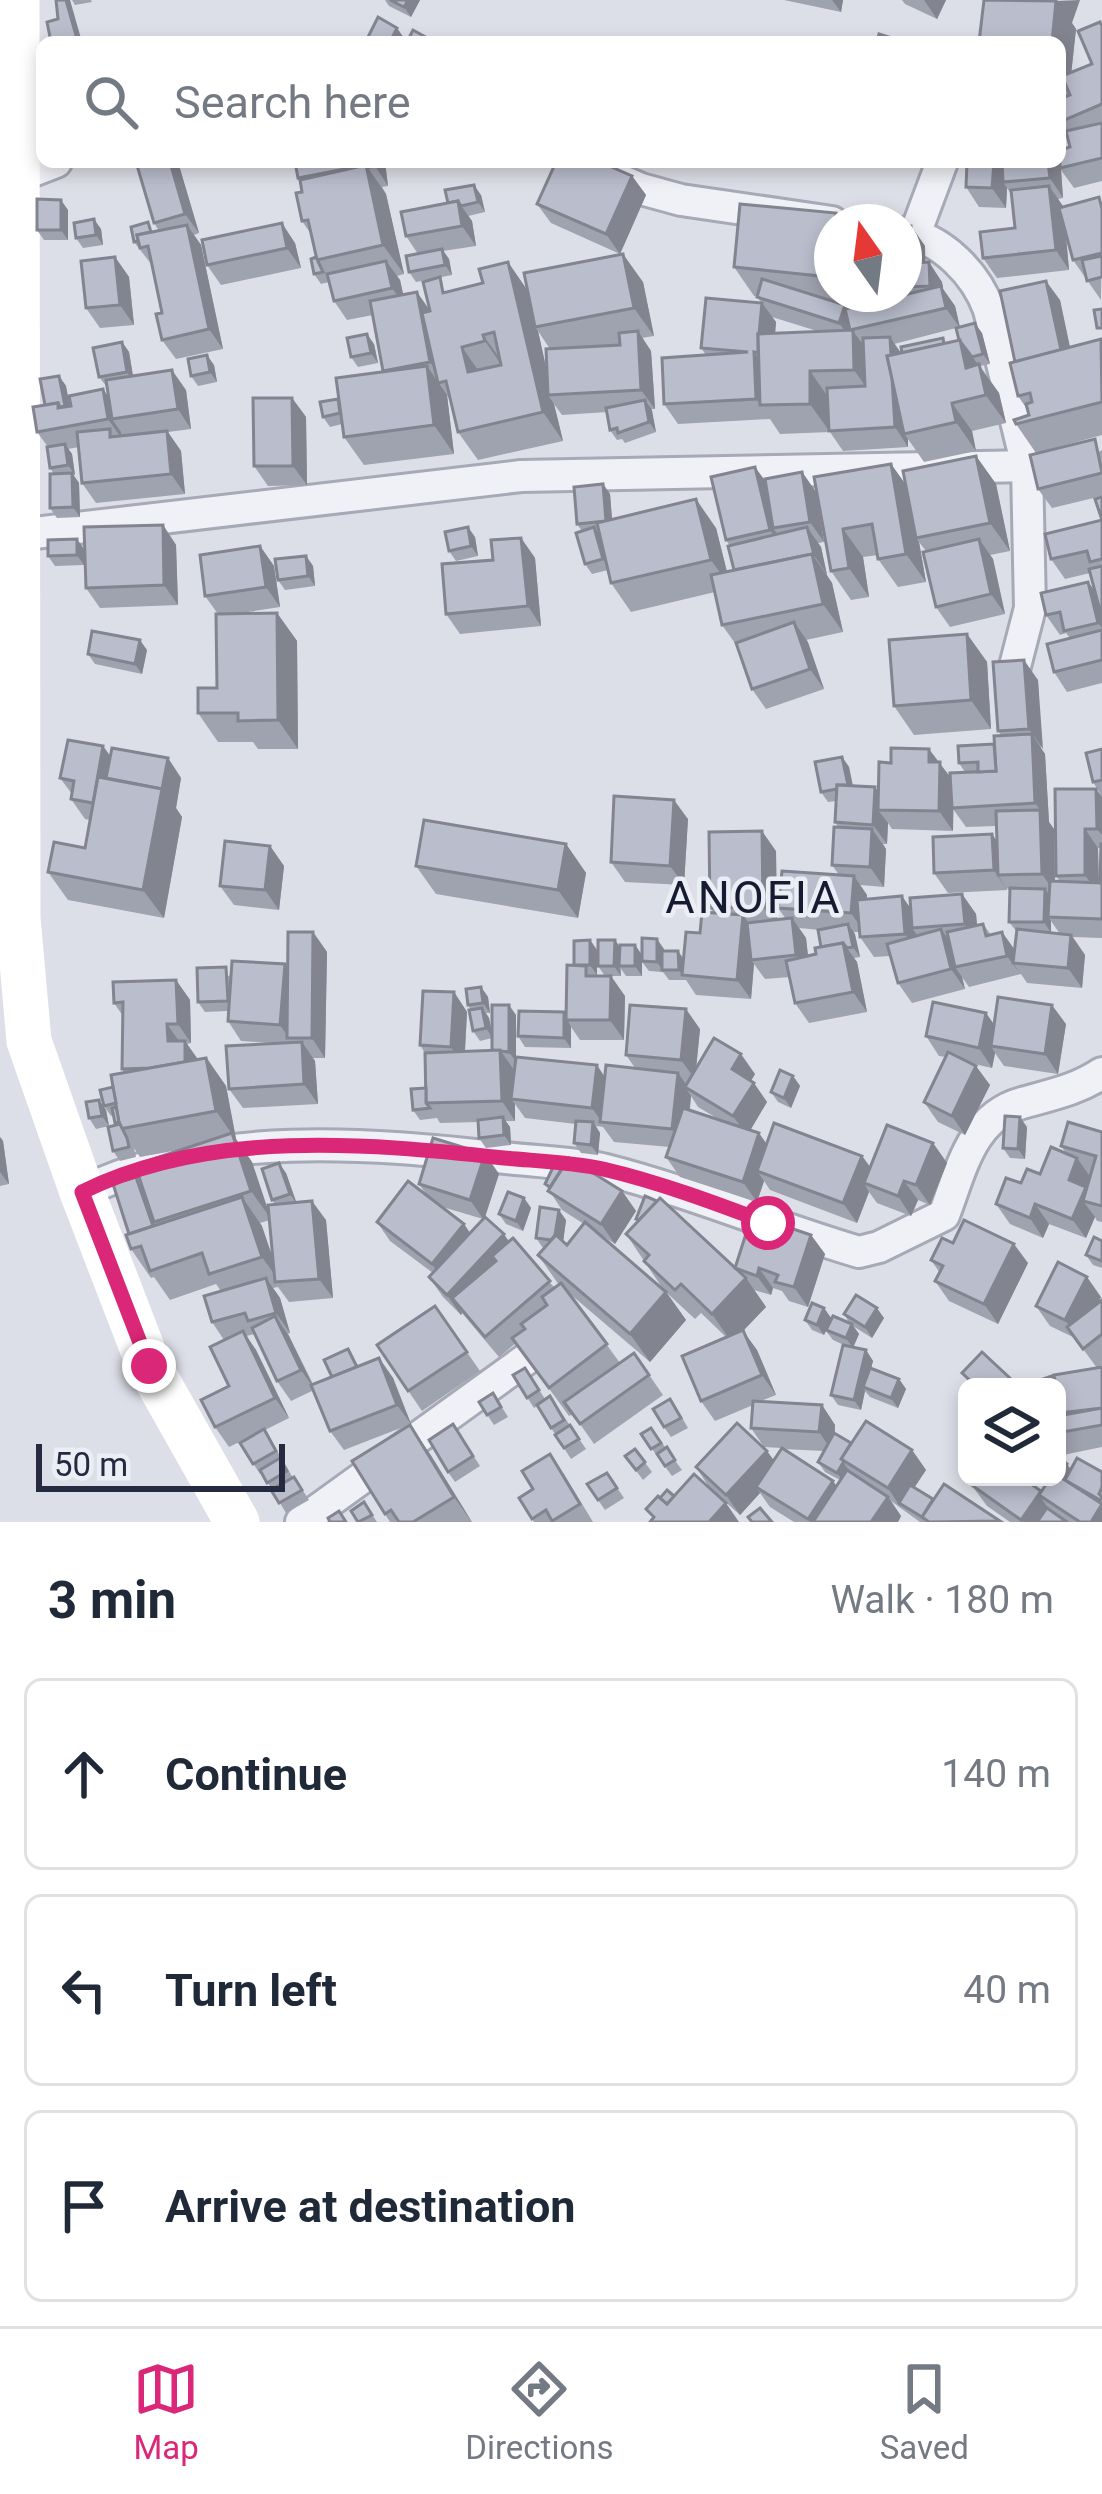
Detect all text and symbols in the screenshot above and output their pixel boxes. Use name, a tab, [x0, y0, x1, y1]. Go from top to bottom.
search box	[36, 36, 1066, 168]
icon: search	[78, 69, 144, 135]
text: Search here	[174, 76, 411, 129]
north arrow	[814, 204, 922, 312]
district label: ANOFIA	[665, 871, 843, 924]
route start	[741, 1196, 795, 1250]
route end	[122, 1339, 176, 1393]
map controls	[958, 1378, 1066, 1486]
button: layers	[958, 1378, 1066, 1486]
scale bar	[36, 1438, 285, 1491]
text: 50 m	[54, 1445, 128, 1484]
text: 3 min	[48, 1571, 176, 1630]
text: Walk · 180 m	[830, 1577, 1054, 1623]
icon: ahead	[51, 1741, 117, 1807]
text: Continue	[165, 1748, 347, 1801]
text: 140 m	[941, 1751, 1051, 1797]
icon: left	[51, 1957, 117, 2023]
text: Turn left	[165, 1964, 337, 2017]
text: 40 m	[963, 1967, 1051, 2013]
icon: arrive	[51, 2173, 117, 2239]
text: Arrive at destination	[165, 2180, 576, 2233]
tab: Map	[133, 2356, 199, 2467]
tab: Directions	[465, 2356, 614, 2467]
tab: Saved	[880, 2356, 969, 2467]

